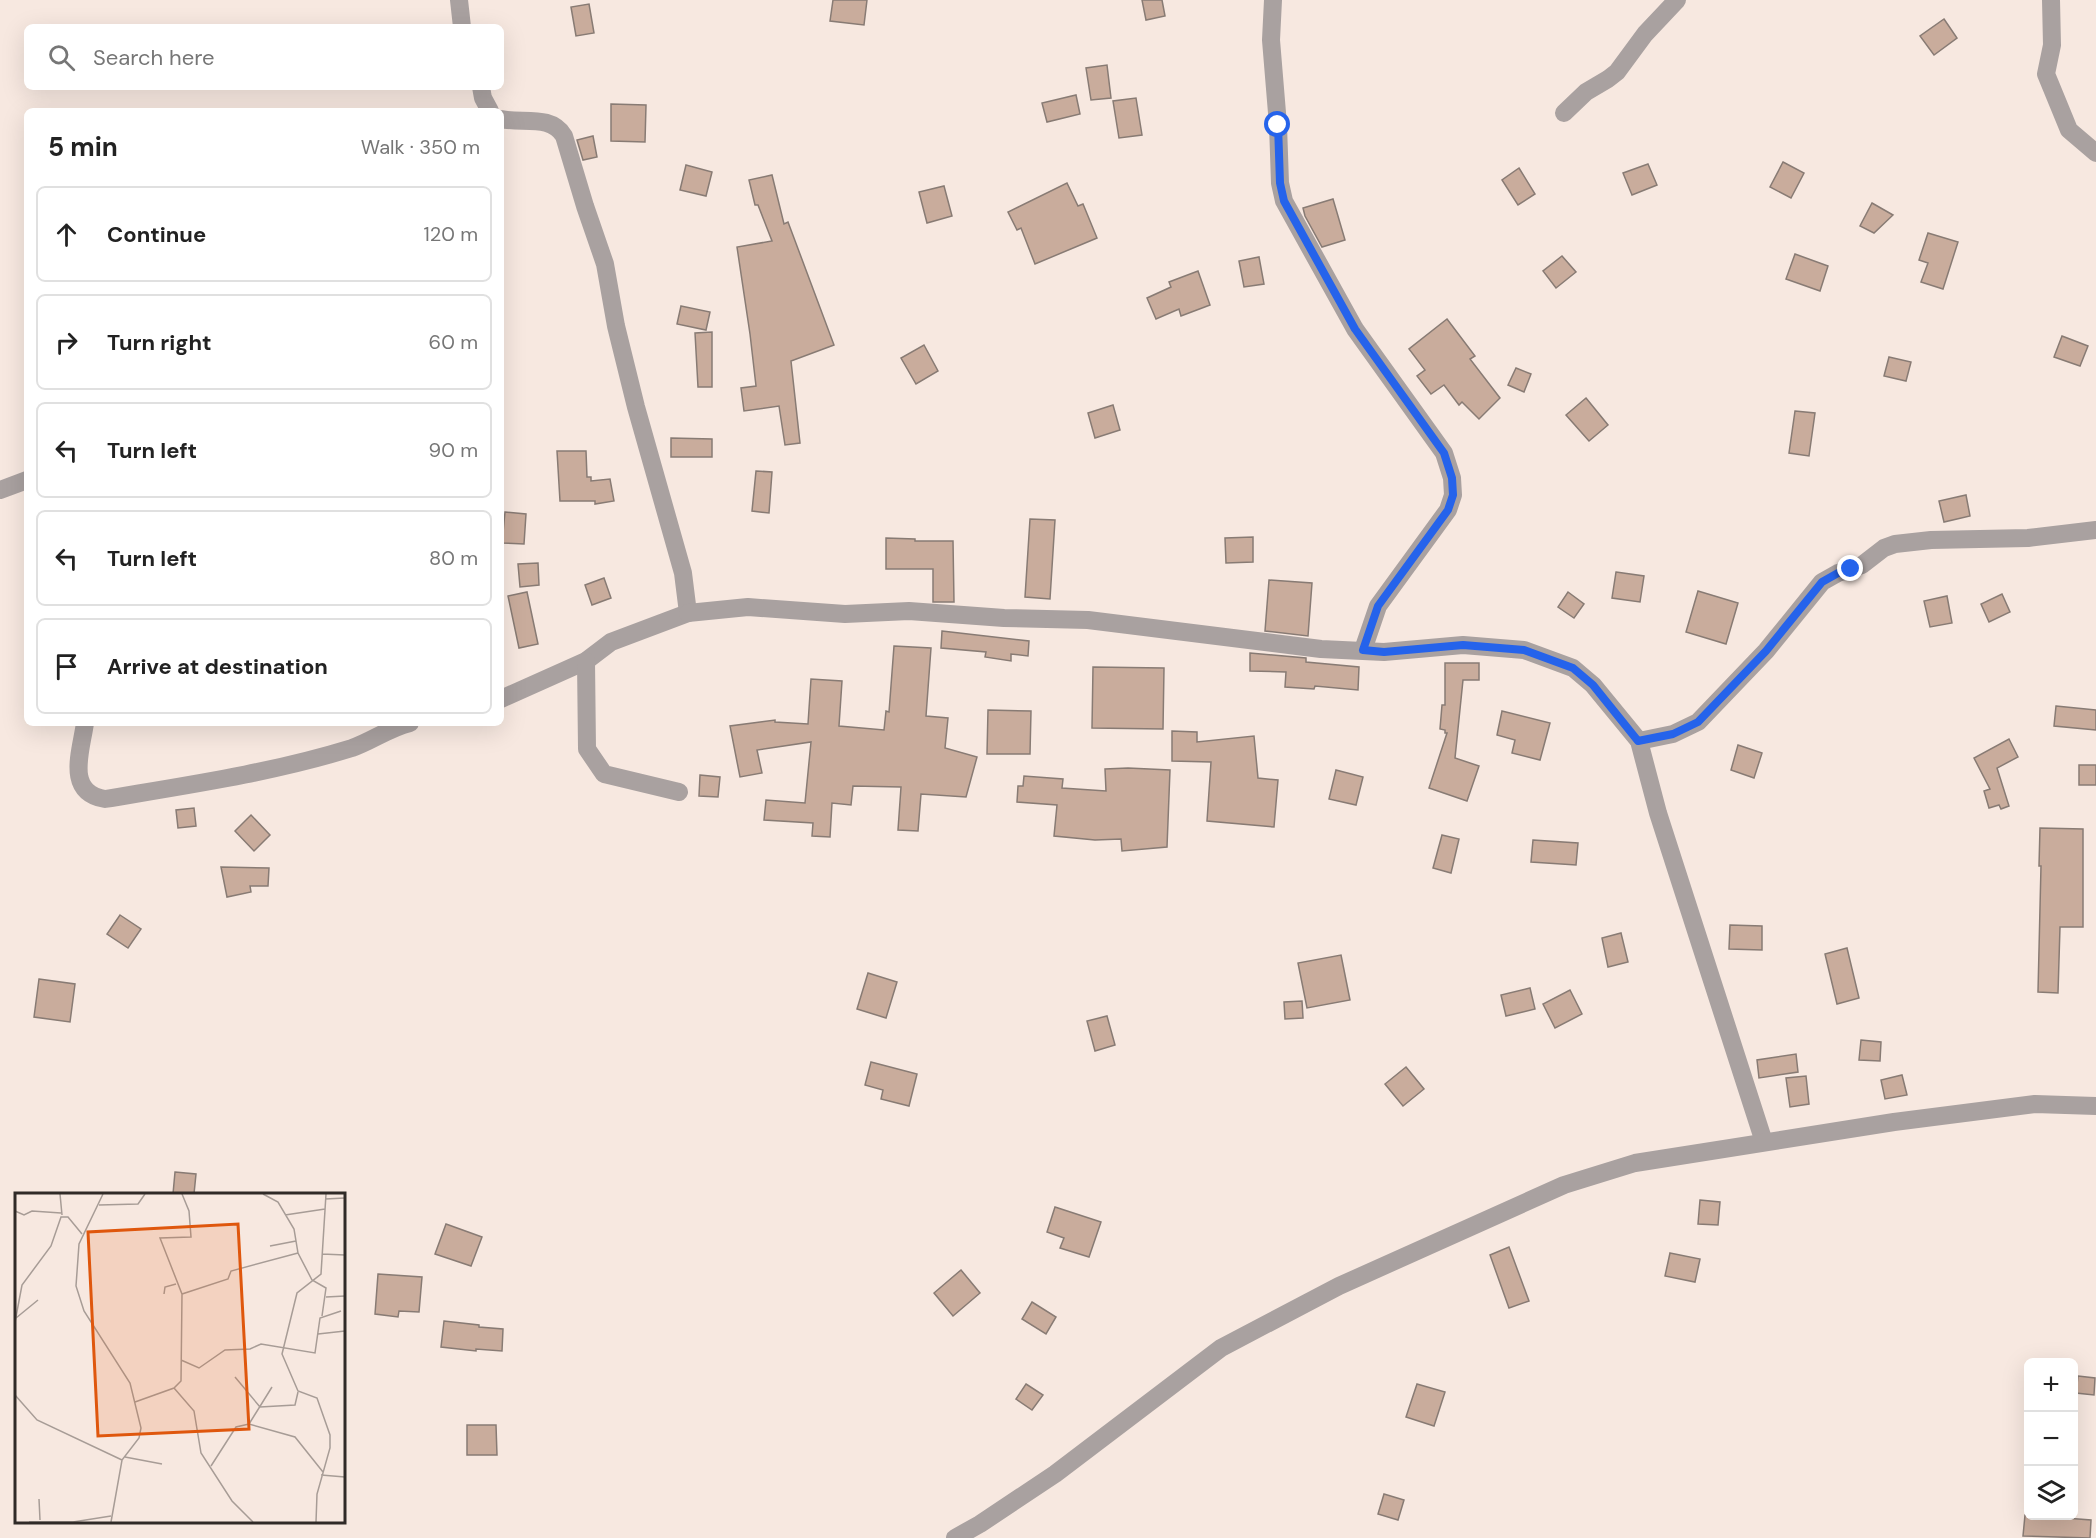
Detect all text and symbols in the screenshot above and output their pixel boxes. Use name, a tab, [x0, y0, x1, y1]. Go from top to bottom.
search box	[24, 24, 504, 90]
icon: search	[45, 41, 78, 74]
text: Search here	[93, 43, 214, 72]
route start	[1264, 111, 1290, 137]
text: 5 min	[48, 130, 118, 164]
text: Walk · 350 m	[361, 134, 480, 160]
icon: ahead	[50, 218, 83, 251]
text: Continue	[107, 220, 206, 249]
text: 120 m	[424, 221, 478, 247]
icon: right	[50, 326, 83, 359]
text: Turn right	[107, 328, 212, 357]
text: 60 m	[429, 329, 478, 355]
icon: left	[50, 434, 83, 467]
text: Turn left	[107, 436, 197, 465]
text: 90 m	[429, 437, 478, 463]
icon: left	[50, 542, 83, 575]
text: Turn left	[107, 544, 197, 573]
text: 80 m	[429, 545, 478, 571]
route end	[1837, 555, 1863, 581]
icon: arrive	[50, 650, 83, 683]
text: Arrive at destination	[107, 652, 328, 681]
inset map	[15, 1193, 345, 1523]
map controls	[2024, 1358, 2078, 1520]
button: +	[2024, 1358, 2078, 1412]
button: −	[2024, 1412, 2078, 1466]
button: layers	[2024, 1466, 2078, 1520]

